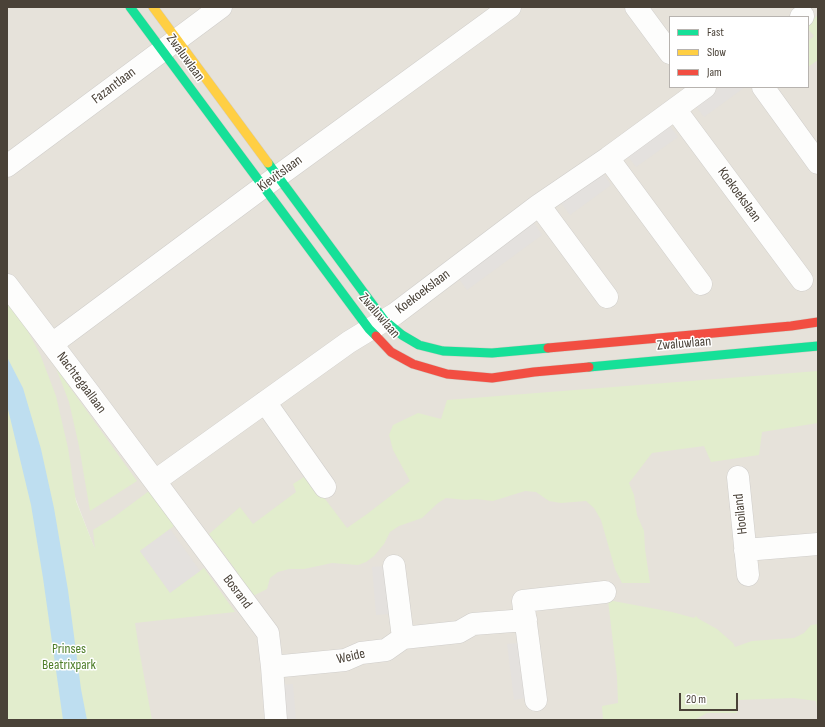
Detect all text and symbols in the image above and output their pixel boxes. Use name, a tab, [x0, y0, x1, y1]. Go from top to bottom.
legend	[669, 16, 809, 88]
text: Fast	[707, 25, 724, 40]
street label: Zwaluwlaan	[162, 31, 208, 85]
text: Slow	[707, 45, 726, 60]
street label: Fazantlaan	[89, 64, 139, 108]
text: Jam	[707, 65, 722, 80]
street label: Kievitslaan	[254, 152, 306, 196]
street label: Koekoekslaan	[713, 164, 765, 226]
street label: Koekoekslaan	[393, 266, 453, 318]
street label: Zwaluwlaan	[355, 290, 403, 342]
street label: Zwaluwlaan	[656, 333, 712, 355]
street label: Nachtegaallaan	[53, 349, 109, 417]
street label: Hooiland	[730, 493, 752, 535]
street label: Bosrand	[219, 572, 255, 612]
park label: Prinses Beatrixpark	[42, 641, 96, 674]
street label: Weide	[335, 646, 367, 668]
scale bar	[681, 685, 740, 711]
text: 20 m	[686, 692, 706, 707]

